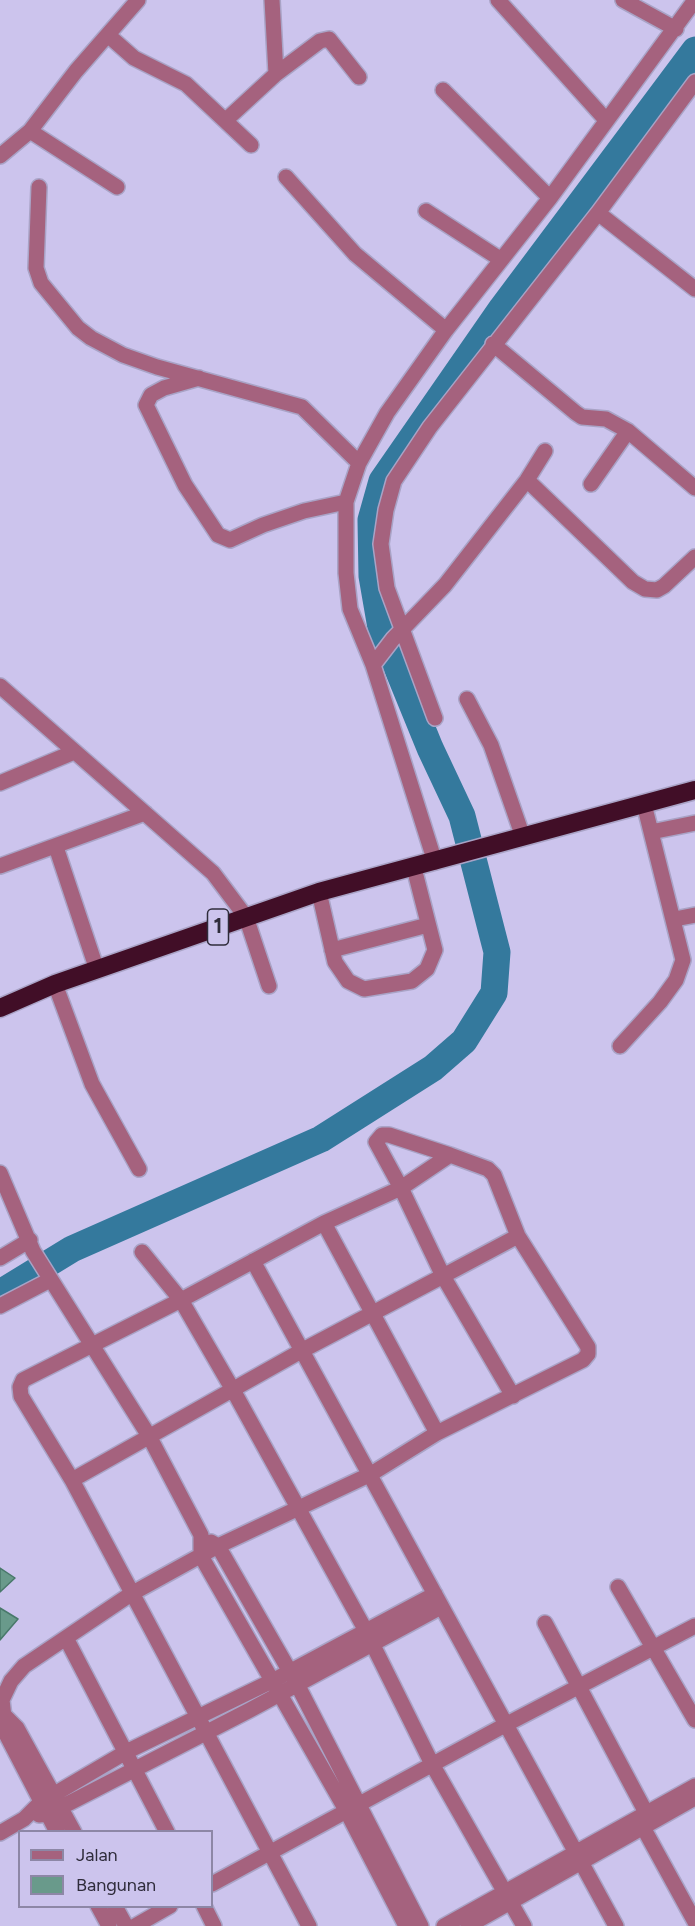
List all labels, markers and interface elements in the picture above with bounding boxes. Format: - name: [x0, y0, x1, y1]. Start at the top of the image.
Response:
- road number: 1: [208, 909, 228, 945]
- legend: [18, 1830, 213, 1908]
- text: Jalan: [76, 1844, 118, 1866]
- text: Bangunan: [76, 1874, 156, 1896]

